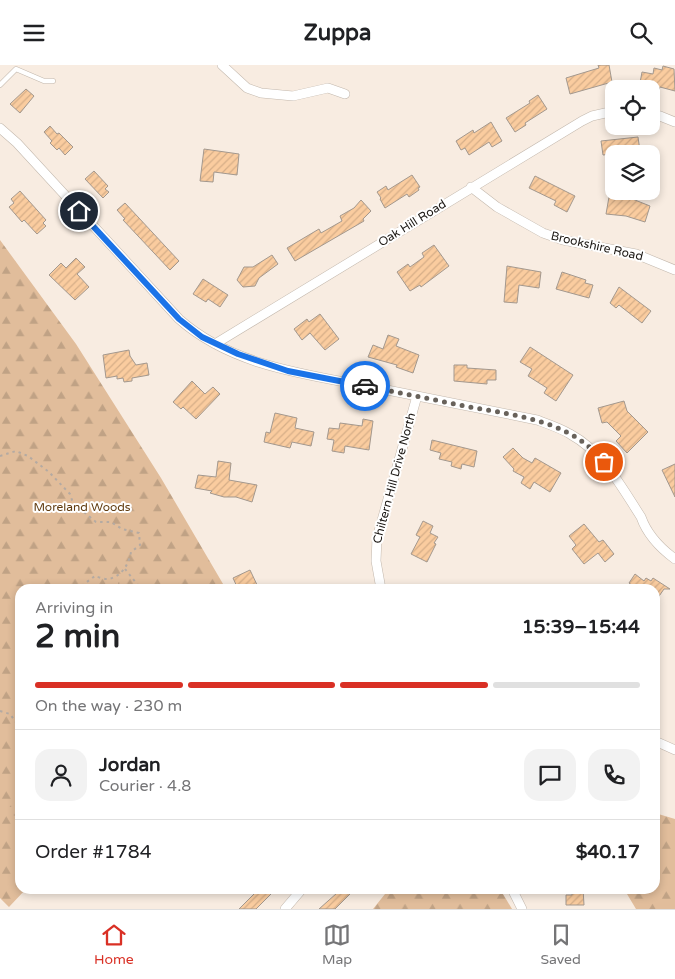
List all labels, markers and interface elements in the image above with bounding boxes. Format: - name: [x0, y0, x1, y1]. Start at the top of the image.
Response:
- icon: menu: [20, 19, 48, 47]
- icon: search: [627, 19, 655, 47]
- text: Zuppa: [304, 20, 371, 46]
- map controls: [605, 80, 660, 200]
- button: locate: [605, 80, 660, 135]
- button: layers: [605, 145, 660, 200]
- pin: [58, 190, 100, 232]
- icon: home: [65, 197, 93, 225]
- street label: Oak Hill Road: [376, 197, 448, 249]
- street label: Brookshire Road: [550, 229, 644, 263]
- courier: [340, 361, 390, 411]
- icon: car: [351, 372, 379, 400]
- street label: Chiltern Hill Drive North: [370, 411, 418, 545]
- pin: [583, 441, 625, 483]
- icon: bag: [590, 448, 618, 476]
- park label: Moreland Woods: [33, 500, 131, 514]
- text: Arriving in: [35, 598, 113, 618]
- text: 15:39–15:44: [522, 616, 640, 638]
- text: 2 min: [35, 618, 120, 656]
- text: On the way · 230 m: [35, 696, 182, 716]
- button: person: [35, 749, 87, 801]
- button: chat: [524, 749, 576, 801]
- button: phone: [588, 749, 640, 801]
- text: Jordan: [99, 754, 161, 776]
- text: Courier · 4.8: [99, 776, 191, 796]
- text: Order #1784: [35, 841, 152, 863]
- text: $40.17: [576, 841, 640, 863]
- tab: Home: [94, 921, 134, 968]
- tab: Map: [322, 921, 352, 968]
- tab: Saved: [540, 921, 581, 968]

